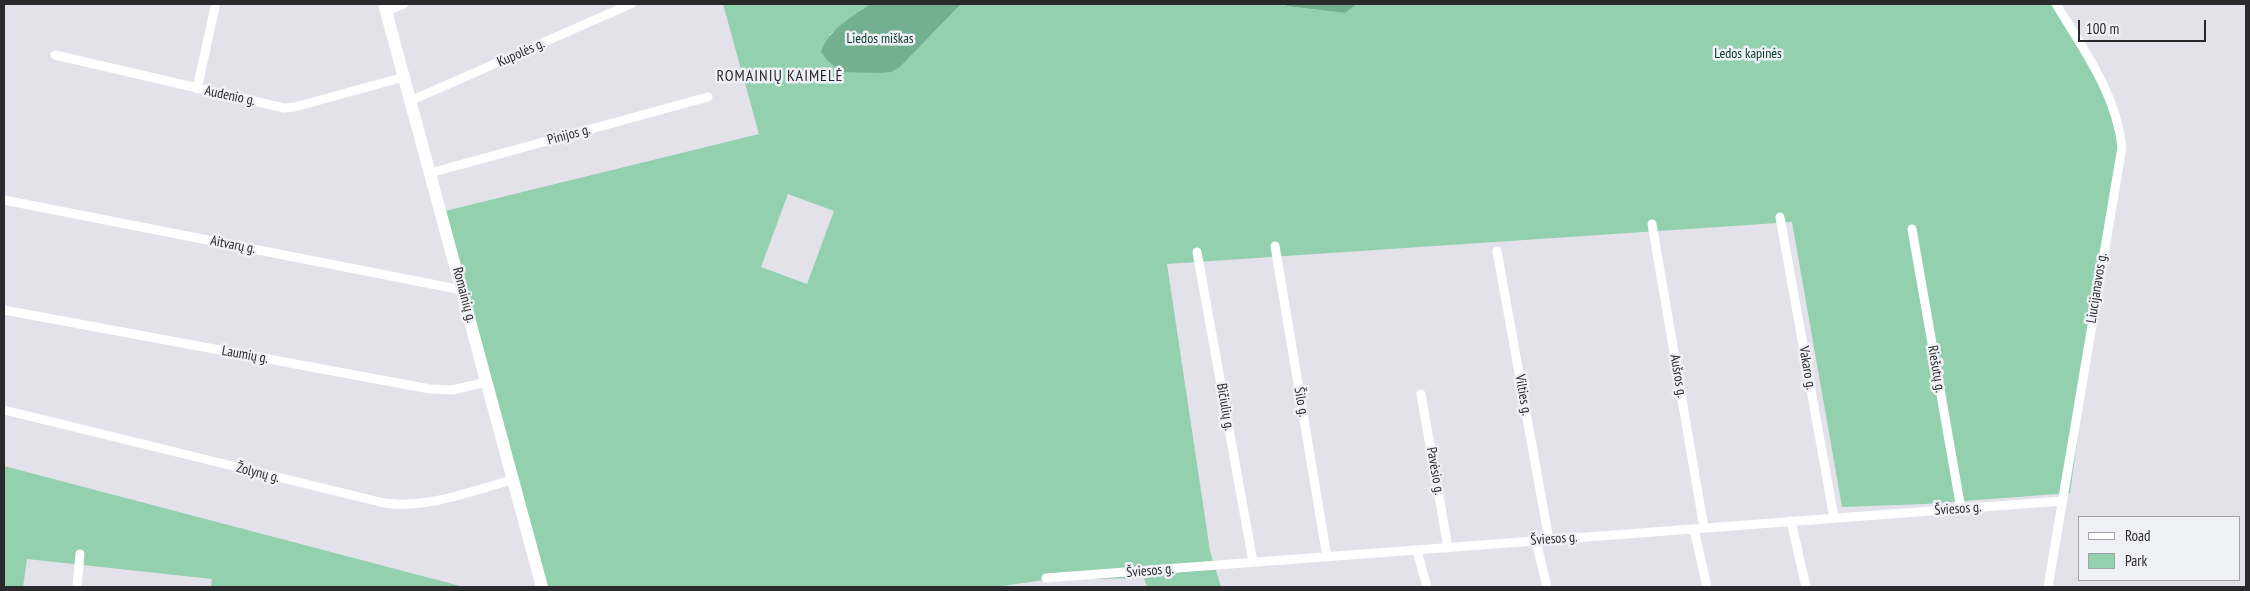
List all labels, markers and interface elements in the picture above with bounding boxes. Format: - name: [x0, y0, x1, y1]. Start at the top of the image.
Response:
- scale bar: [2080, 10, 2208, 42]
- text: 100 m: [2086, 19, 2119, 38]
- park label: Liedos miškas: [846, 31, 914, 47]
- street label: Kupolės g.: [495, 35, 547, 71]
- park label: Ledos kapinės: [1714, 46, 1782, 62]
- district label: ROMAINIŲ KAIMELĖ: [715, 66, 845, 86]
- street label: Audenio g.: [203, 82, 257, 110]
- street label: Pinijos g.: [546, 121, 592, 149]
- street label: Aitvarų g.: [209, 232, 257, 258]
- street label: Liucijanavos g.: [2083, 252, 2111, 324]
- street label: Romainių g.: [449, 265, 479, 325]
- street label: Laumių g.: [220, 343, 270, 367]
- street label: Riešutų g.: [1924, 344, 1948, 394]
- street label: Vakaro g.: [1795, 345, 1819, 391]
- street label: Aušros g.: [1666, 353, 1690, 399]
- street label: Vilties g.: [1511, 373, 1535, 417]
- street label: Bičiulių g.: [1213, 382, 1237, 432]
- street label: Šilo g.: [1290, 386, 1312, 418]
- street label: Pavėsio g.: [1423, 446, 1447, 496]
- street label: Žolynų g.: [235, 460, 281, 486]
- street label: Šviesos g.: [1934, 499, 1982, 519]
- legend: [2078, 516, 2240, 581]
- text: Road: [2125, 526, 2151, 545]
- street label: Šviesos g.: [1530, 529, 1578, 549]
- text: Park: [2125, 551, 2147, 570]
- street label: Šviesos g.: [1126, 561, 1174, 581]

